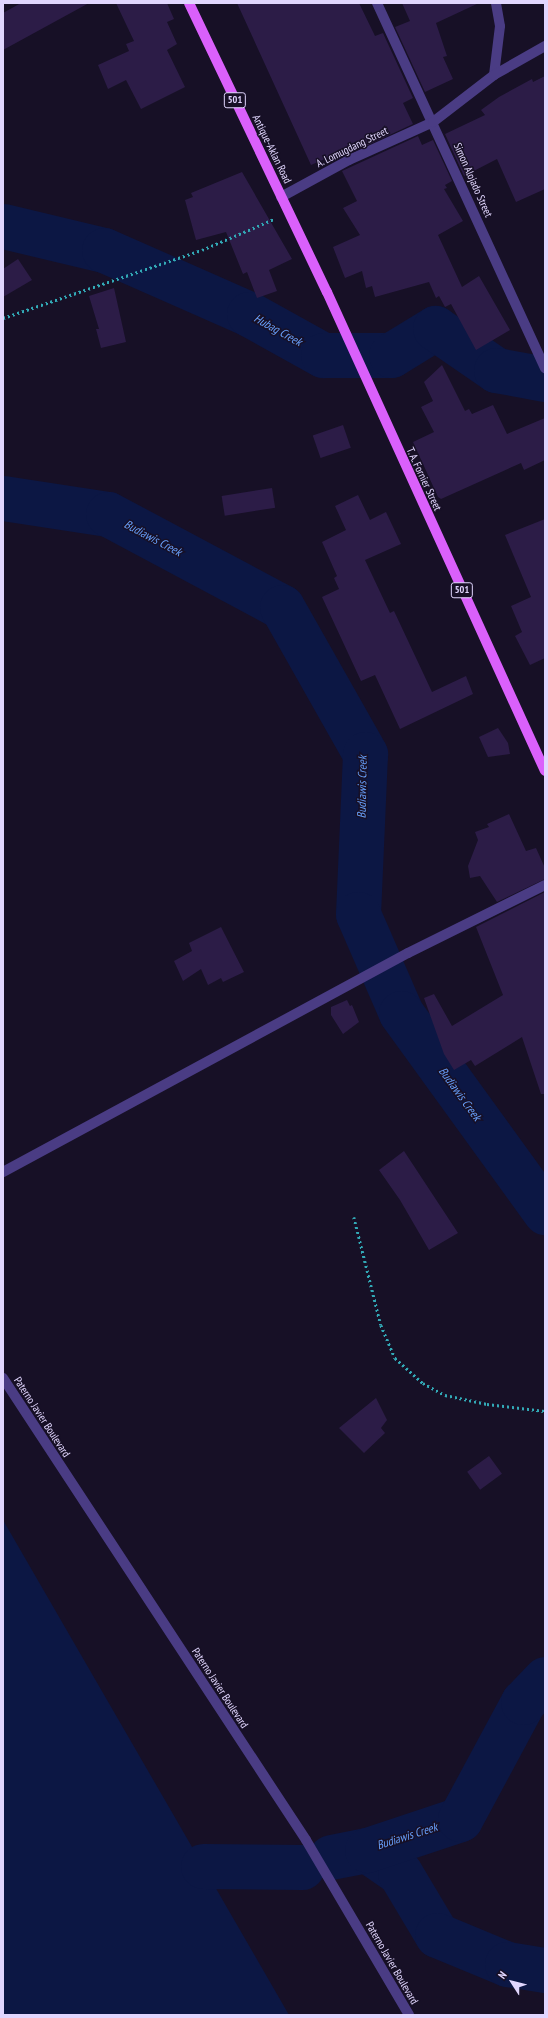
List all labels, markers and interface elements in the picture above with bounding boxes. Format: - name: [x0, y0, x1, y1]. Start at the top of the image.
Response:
- road number: 501: [223, 92, 247, 108]
- street label: Antique-Aklan Road: [250, 112, 294, 186]
- street label: A. Lomugdang Street: [314, 124, 390, 170]
- street label: Simon Alojado Street: [451, 141, 495, 219]
- water label: Hubag Creek: [252, 311, 304, 349]
- street label: T. A. Fornier Street: [403, 444, 445, 514]
- water label: Budiawis Creek: [122, 517, 184, 559]
- road number: 501: [450, 582, 474, 598]
- water label: Budiawis Creek: [354, 755, 370, 819]
- water label: Budiawis Creek: [436, 1064, 484, 1124]
- street label: Paterno Javier Boulevard: [11, 1374, 73, 1460]
- street label: Paterno Javier Boulevard: [189, 1645, 251, 1731]
- water label: Budiawis Creek: [375, 1819, 439, 1853]
- street label: Paterno Javier Boulevard: [363, 1919, 421, 2007]
- north arrow: [492, 1962, 532, 2002]
- text: N: [495, 1968, 510, 1981]

